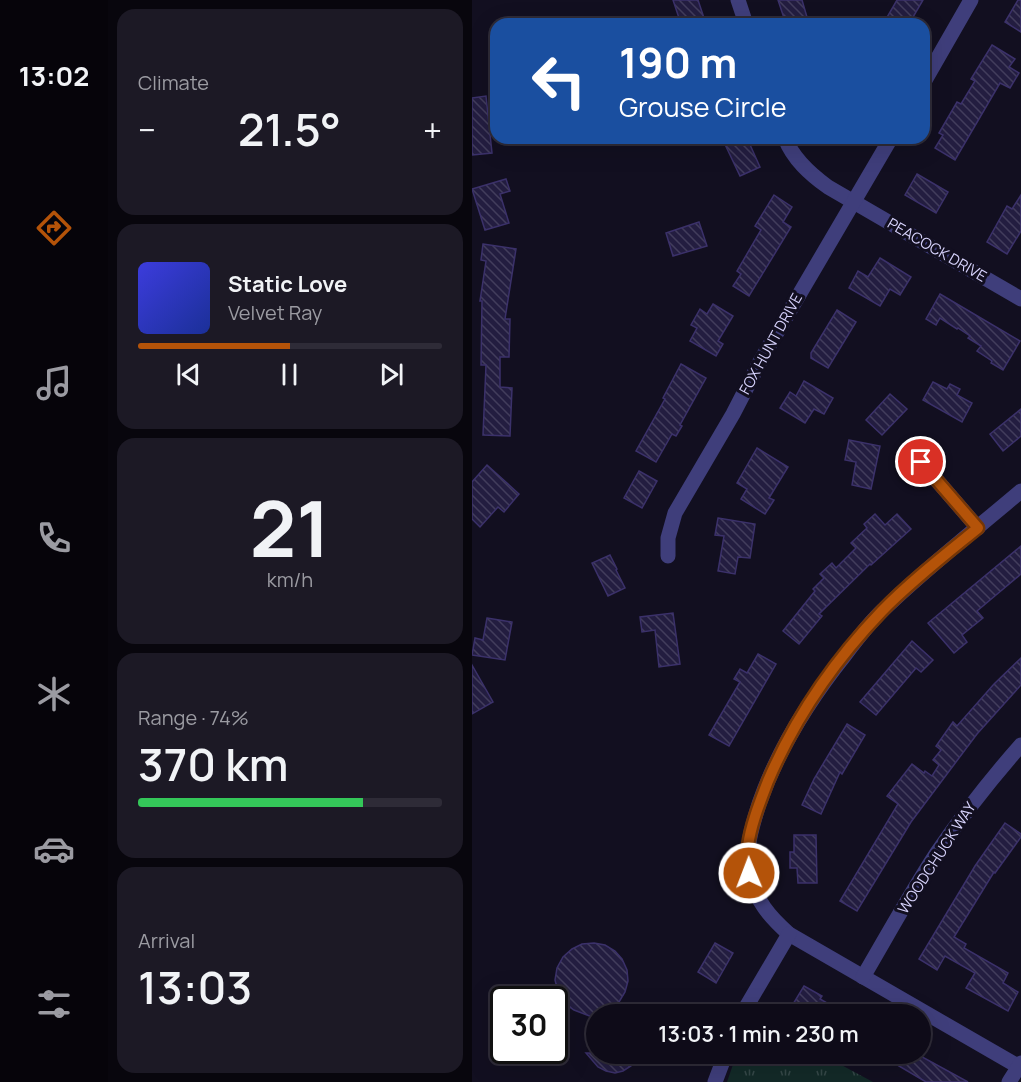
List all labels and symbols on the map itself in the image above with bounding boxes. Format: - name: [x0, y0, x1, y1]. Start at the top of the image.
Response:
- street label: PEACOCK DRIVE: [884, 213, 991, 287]
- street label: FOX HUNT DRIVE: [734, 289, 807, 398]
- pin: [895, 436, 946, 487]
- street label: WOODCHUCK WAY: [893, 797, 981, 918]
- position arrow: [717, 841, 781, 905]
- speed limit sign: 30: [490, 986, 568, 1064]

